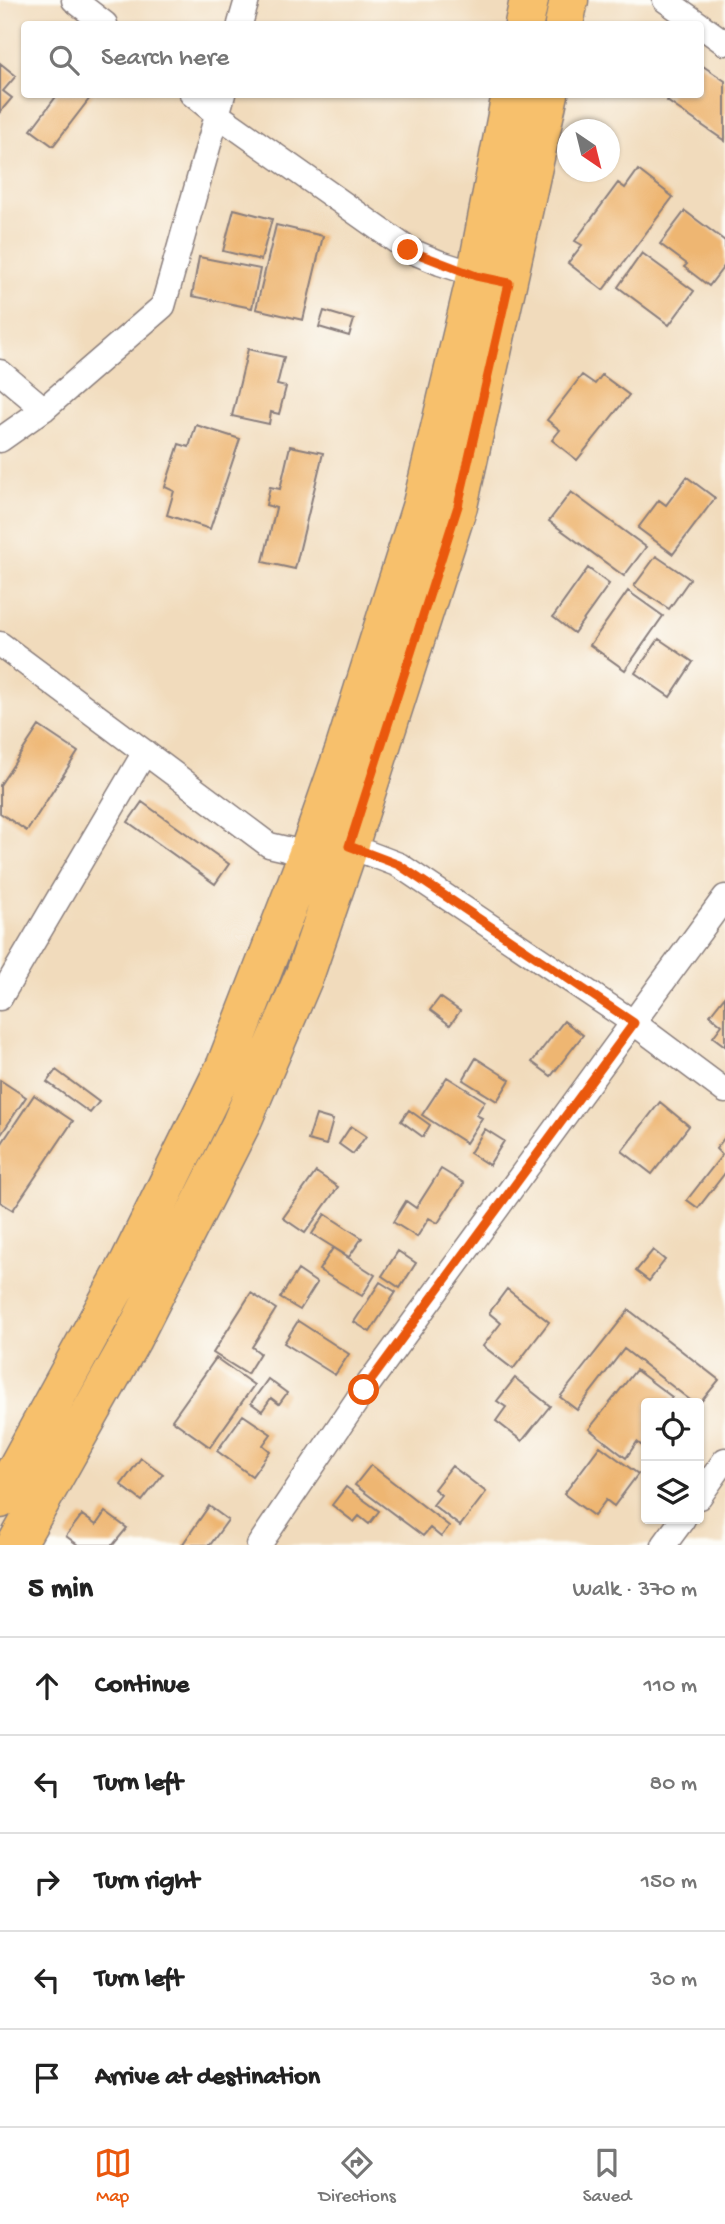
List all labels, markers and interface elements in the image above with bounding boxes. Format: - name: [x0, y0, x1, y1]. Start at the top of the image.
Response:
- search box: [21, 21, 704, 98]
- icon: search: [45, 41, 83, 79]
- text: Search here: [101, 44, 229, 75]
- north arrow: [557, 119, 620, 182]
- route end: [392, 234, 423, 265]
- route start: [348, 1374, 379, 1405]
- map controls: [641, 1398, 704, 1524]
- button: locate: [641, 1398, 704, 1461]
- button: layers: [641, 1461, 704, 1524]
- text: 5 min: [28, 1573, 93, 1608]
- text: Walk · 370 m: [573, 1577, 697, 1604]
- icon: ahead: [28, 1667, 66, 1705]
- text: Continue: [95, 1671, 189, 1702]
- text: 110 m: [644, 1673, 697, 1700]
- icon: left: [28, 1765, 66, 1803]
- text: Turn left: [95, 1769, 183, 1800]
- text: 80 m: [650, 1771, 697, 1798]
- icon: right: [28, 1863, 66, 1901]
- text: Turn right: [95, 1867, 199, 1898]
- text: 150 m: [641, 1869, 697, 1896]
- icon: left: [28, 1961, 66, 1999]
- text: Turn left: [95, 1965, 183, 1996]
- text: 30 m: [650, 1967, 697, 1994]
- icon: arrive: [28, 2059, 66, 2097]
- text: Arrive at destination: [95, 2063, 320, 2094]
- tab: Map: [94, 2144, 132, 2209]
- tab: Directions: [319, 2144, 396, 2209]
- tab: Saved: [583, 2144, 631, 2209]

